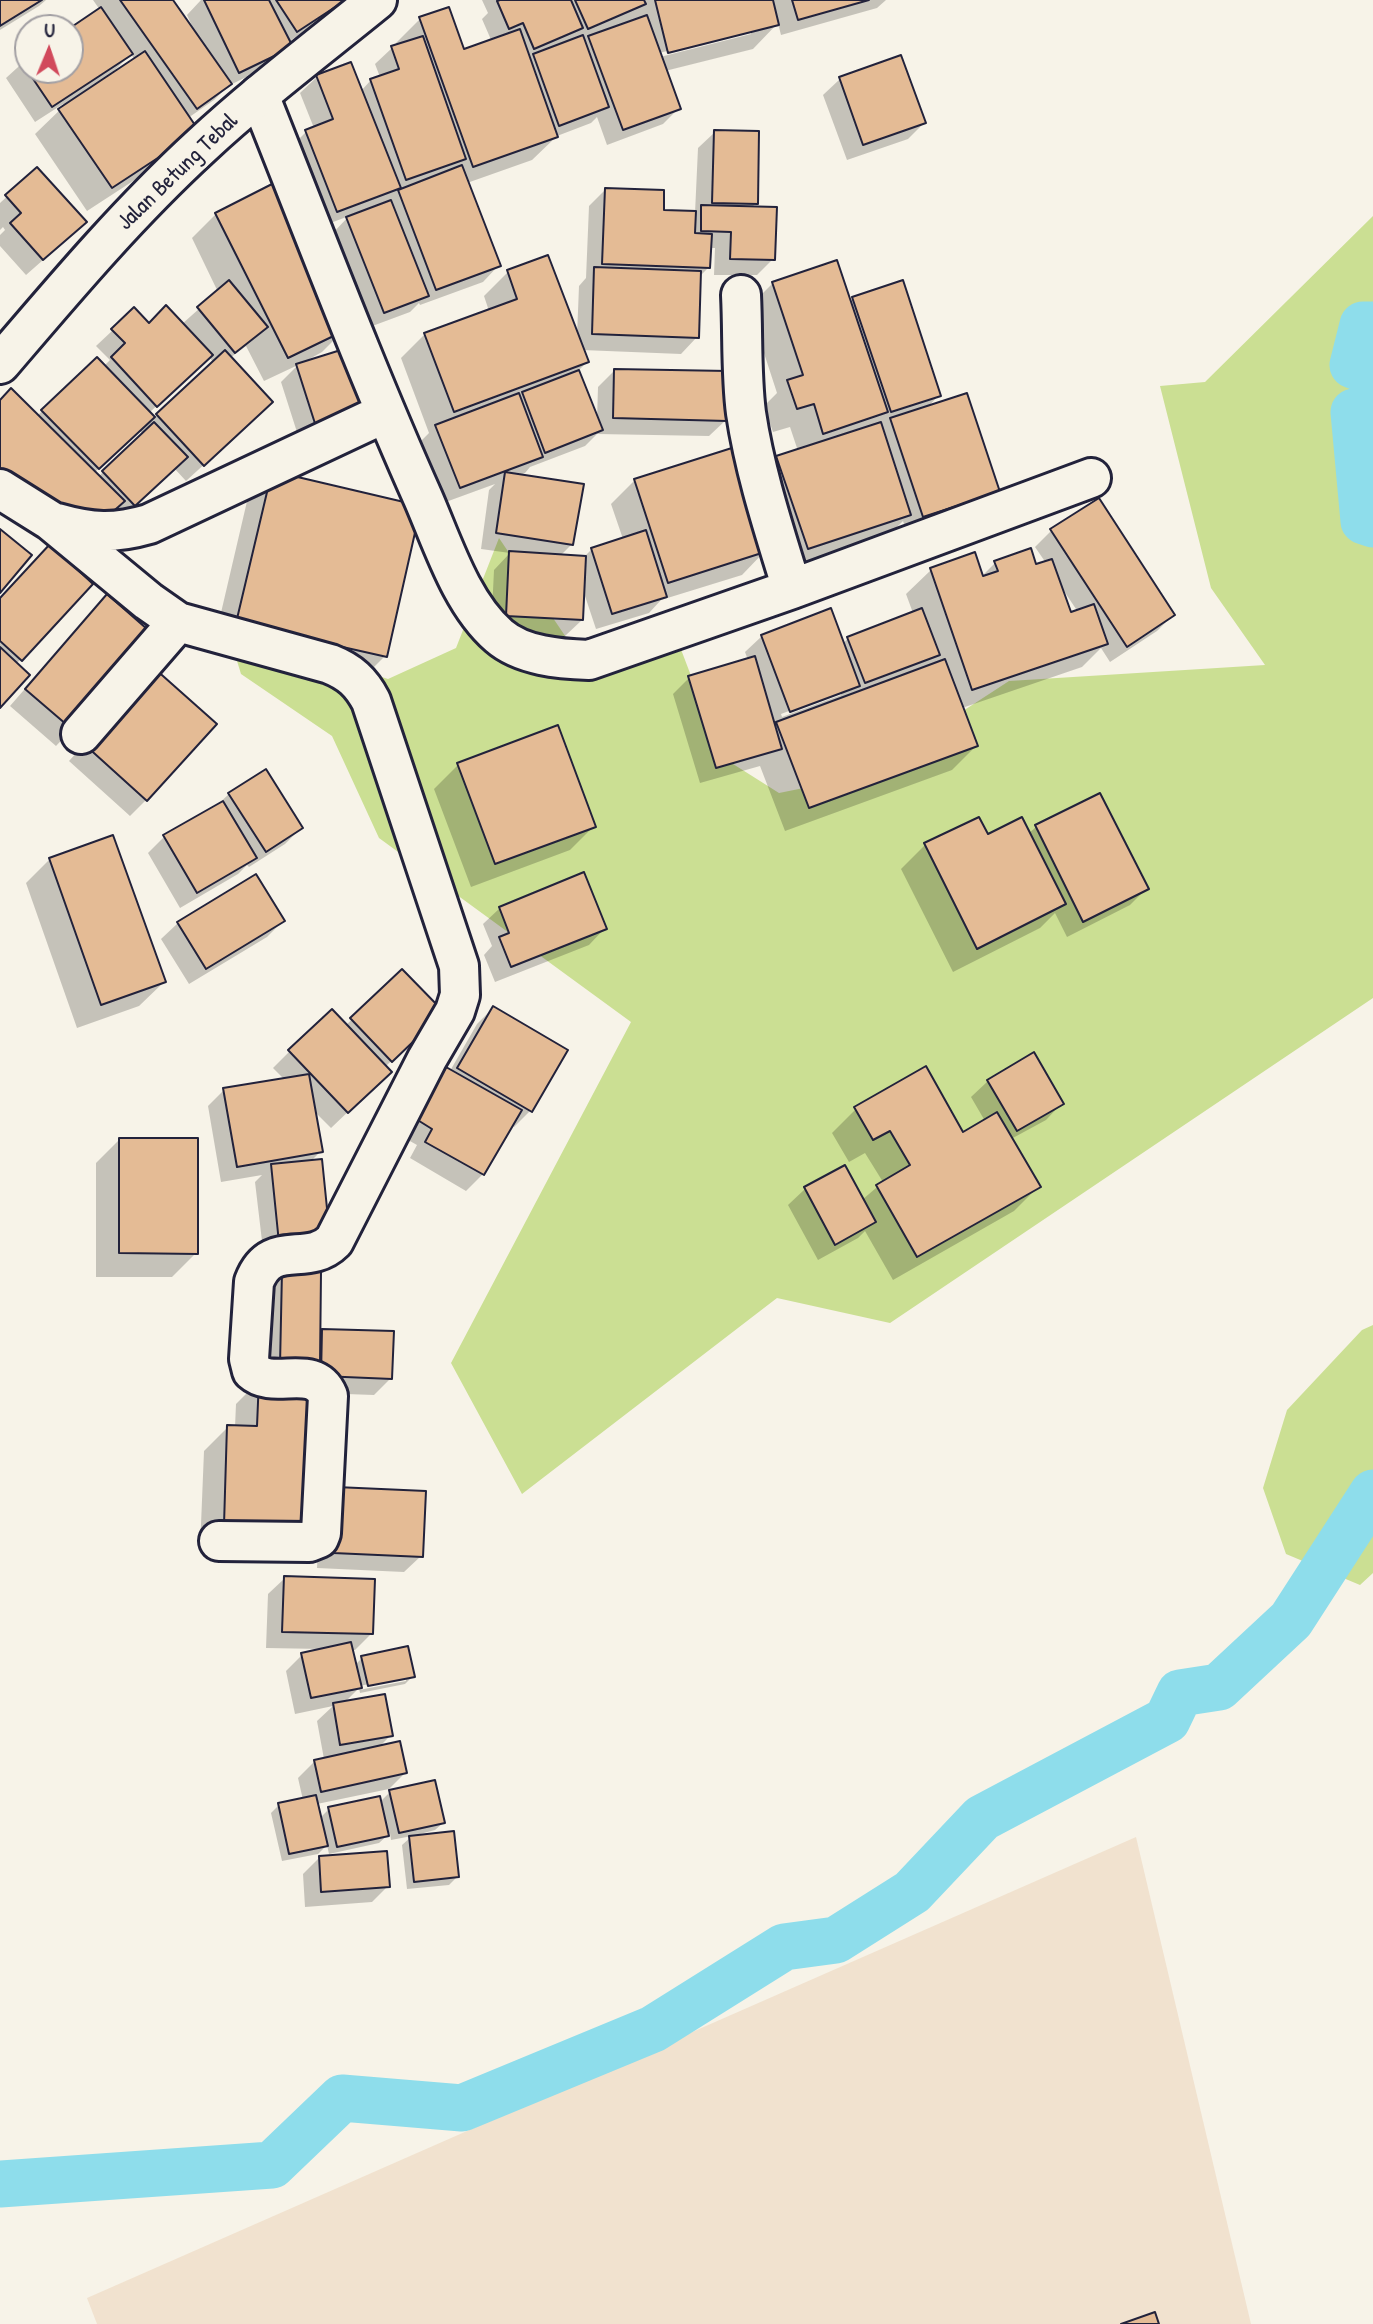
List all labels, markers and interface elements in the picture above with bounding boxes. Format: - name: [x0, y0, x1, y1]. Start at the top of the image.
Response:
- north arrow: [14, 14, 84, 84]
- text: U: [44, 17, 55, 43]
- street label: Jalan Betung Tebal: [112, 108, 244, 236]

